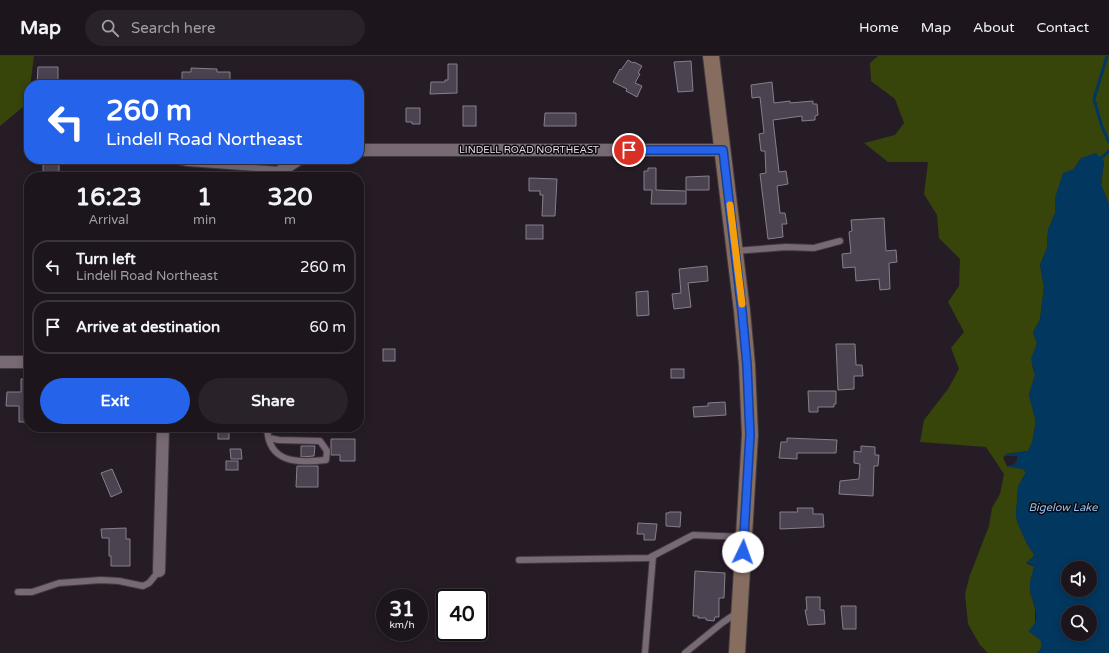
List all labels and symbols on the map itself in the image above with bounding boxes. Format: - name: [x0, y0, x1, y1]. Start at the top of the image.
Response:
- pin: [612, 133, 646, 167]
- street label: LINDELL ROAD NORTHEAST: [459, 144, 599, 156]
- water label: Bigelow Lake: [1028, 501, 1098, 514]
- position arrow: [722, 531, 764, 573]
- speed limit sign: 40: [436, 589, 488, 641]

